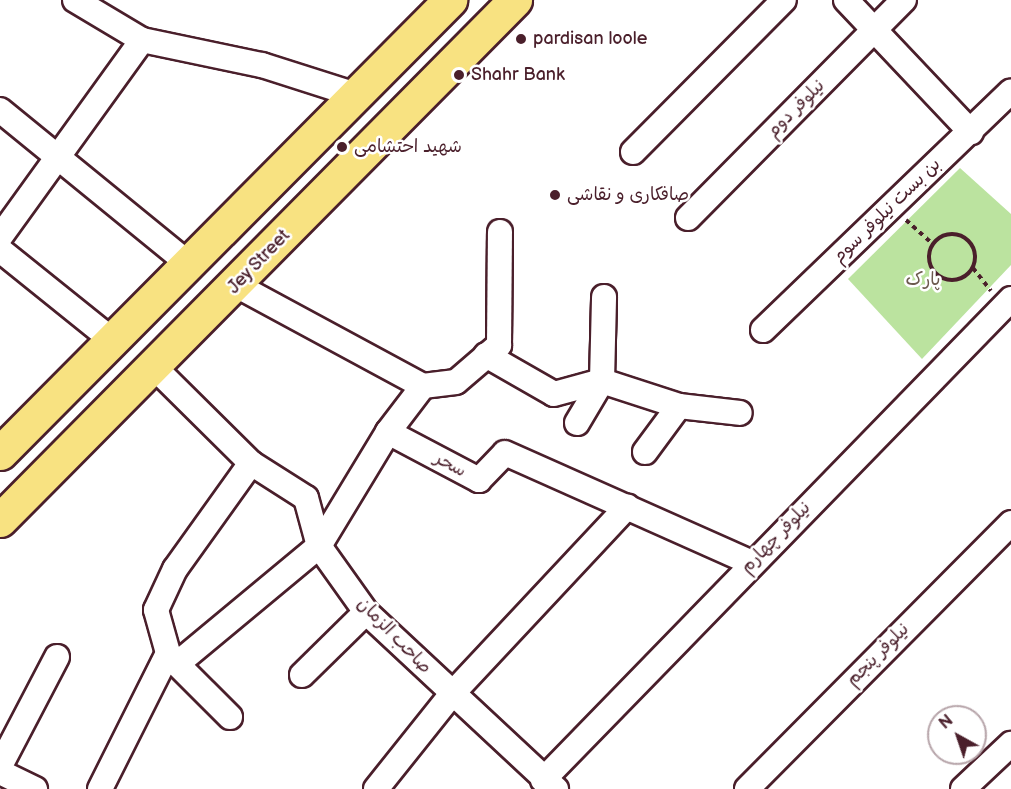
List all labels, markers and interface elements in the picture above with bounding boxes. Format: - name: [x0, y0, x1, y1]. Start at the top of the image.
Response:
- place label: pardisan loole: [533, 28, 647, 50]
- marker: pardisan loole: [514, 32, 528, 46]
- place label: Shahr Bank: [471, 64, 565, 86]
- marker: Shahr Bank: [452, 68, 466, 82]
- street label: نیلوفر دوم: [763, 76, 829, 142]
- place label: شهید احتشامی: [354, 136, 462, 158]
- marker: شهید احتشامی: [335, 140, 349, 154]
- street label: بن بست نیلوفر سوم: [828, 154, 946, 268]
- place label: صافکاری و نقاشی: [567, 184, 689, 206]
- marker: صافکاری و نقاشی: [548, 188, 562, 202]
- street label: Jey Street: [223, 225, 295, 299]
- park label: پارک: [906, 269, 940, 291]
- street label: سحر: [430, 448, 470, 482]
- street label: نیلوفر چهارم: [736, 498, 816, 578]
- street label: صاحب الزمان: [352, 593, 436, 679]
- street label: نیلوفر پنجم: [842, 619, 914, 691]
- north arrow: [927, 705, 987, 765]
- text: N: [936, 711, 957, 734]

